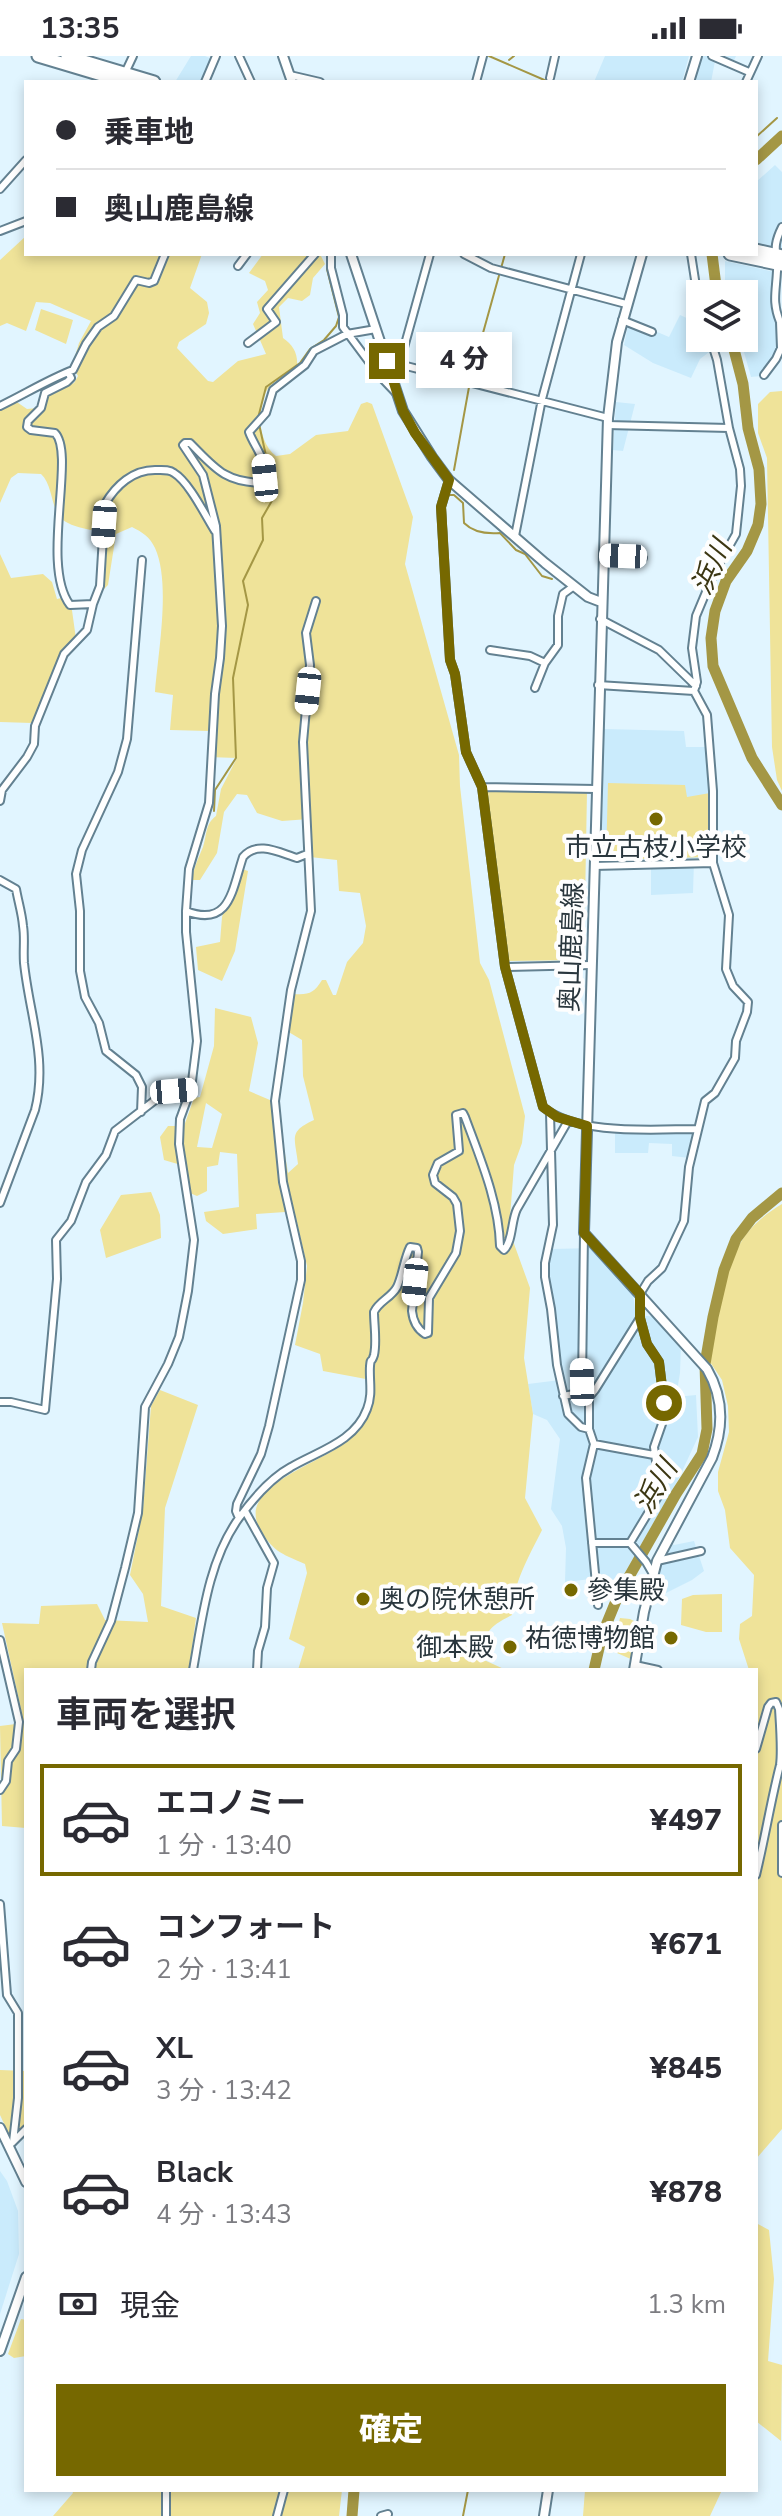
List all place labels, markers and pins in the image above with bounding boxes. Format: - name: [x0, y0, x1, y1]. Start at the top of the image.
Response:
- marker: 市立古枝小学校: [647, 810, 665, 828]
- place label: 市立古枝小学校: [565, 830, 747, 865]
- place label: 參集殿: [587, 1573, 665, 1608]
- marker: 參集殿: [562, 1581, 580, 1599]
- place label: 奥の院休憩所: [379, 1582, 535, 1617]
- marker: 奥の院休憩所: [354, 1590, 372, 1608]
- place label: 祐徳博物館: [525, 1621, 655, 1656]
- marker: 祐徳博物館: [662, 1629, 680, 1647]
- place label: 御本殿: [416, 1630, 494, 1665]
- marker: 御本殿: [501, 1638, 519, 1656]

